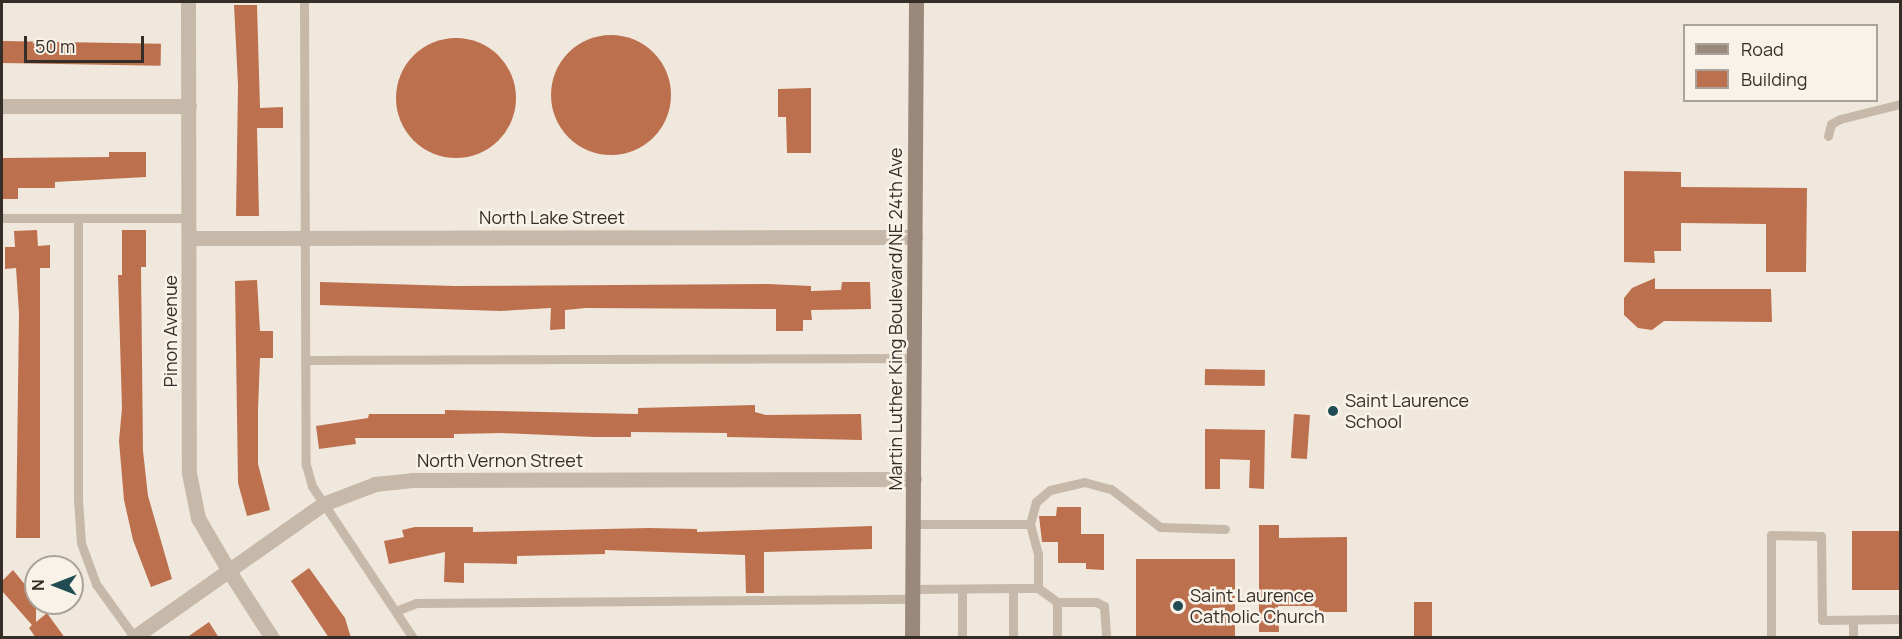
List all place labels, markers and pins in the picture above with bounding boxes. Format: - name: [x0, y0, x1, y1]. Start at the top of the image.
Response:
- place label: Saint Laurence School: [1345, 390, 1469, 432]
- marker: Saint Laurence School: [1326, 404, 1340, 418]
- place label: Saint Laurence Catholic Church: [1190, 585, 1325, 628]
- marker: Saint Laurence Catholic Church: [1171, 599, 1185, 613]

